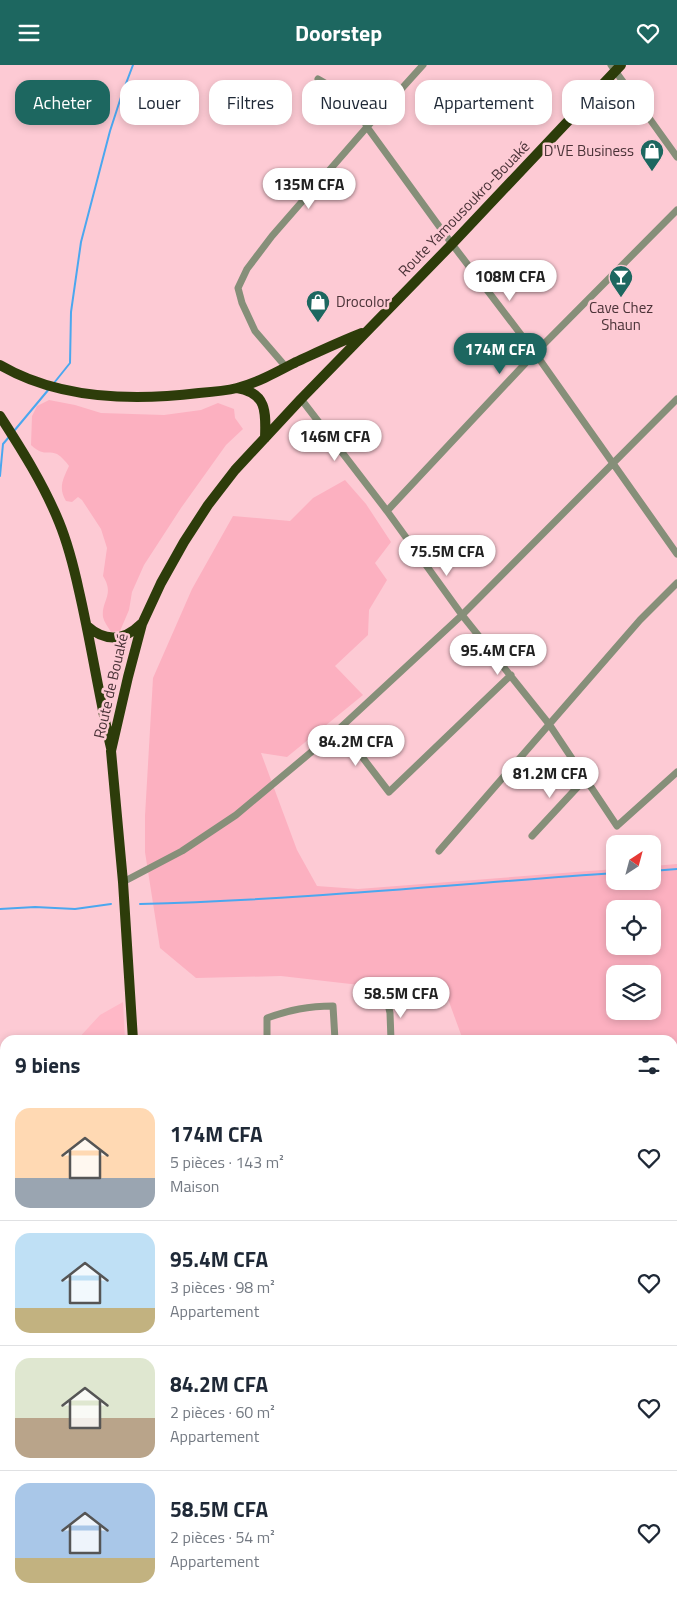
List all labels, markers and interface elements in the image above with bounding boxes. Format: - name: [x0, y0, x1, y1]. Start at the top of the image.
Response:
- text: Doorstep: [295, 16, 382, 50]
- icon: menu: [15, 19, 43, 47]
- icon: heart: [634, 19, 662, 47]
- chip: Acheter: [15, 80, 110, 125]
- chip: Louer: [120, 80, 199, 125]
- chip: Filtres: [209, 80, 292, 125]
- chip: Nouveau: [302, 80, 405, 125]
- chip: Appartement: [415, 80, 552, 125]
- chip: Maison: [562, 80, 654, 125]
- street label: Route Yamousoukro-Bouaké: [393, 136, 535, 282]
- shop icon: D'VE Business: [639, 138, 665, 172]
- place label: D'VE Business: [544, 139, 634, 162]
- pin: 135M CFA: [257, 167, 361, 210]
- text: 135M CFA: [274, 172, 344, 196]
- pin: 108M CFA: [458, 259, 562, 302]
- text: 108M CFA: [475, 264, 545, 288]
- bar icon: Cave Chez Shaun: [608, 264, 634, 298]
- shop icon: Drocolor: [305, 289, 331, 323]
- place label: Drocolor: [336, 290, 390, 313]
- place label: Cave Chez Shaun: [589, 296, 653, 336]
- pin: 174M CFA: [448, 333, 552, 375]
- text: 174M CFA: [465, 337, 535, 361]
- pin: 146M CFA: [283, 419, 387, 462]
- text: 146M CFA: [300, 424, 370, 448]
- pin: 75.5M CFA: [390, 535, 504, 577]
- text: 75.5M CFA: [410, 539, 484, 563]
- street label: Route de Bouaké: [87, 631, 134, 741]
- pin: 95.4M CFA: [441, 633, 555, 676]
- text: 95.4M CFA: [461, 638, 535, 662]
- pin: 84.2M CFA: [299, 725, 413, 767]
- text: 84.2M CFA: [319, 729, 393, 753]
- pin: 81.2M CFA: [493, 757, 607, 799]
- text: 81.2M CFA: [513, 761, 587, 785]
- north arrow: [606, 835, 661, 890]
- map controls: [606, 835, 661, 1020]
- button: locate: [606, 900, 661, 955]
- button: layers: [606, 965, 661, 1020]
- pin: 58.5M CFA: [344, 977, 458, 1019]
- text: 58.5M CFA: [364, 981, 438, 1005]
- text: 9 biens: [15, 1049, 80, 1081]
- icon: filters: [635, 1051, 663, 1079]
- text: 174M CFA: [170, 1118, 263, 1150]
- icon: home: [55, 1128, 115, 1188]
- icon: heart: [635, 1144, 663, 1172]
- text: 5 pièces · 143 m²: [170, 1150, 284, 1174]
- text: Maison: [170, 1174, 219, 1198]
- text: 95.4M CFA: [170, 1243, 268, 1275]
- icon: home: [55, 1253, 115, 1313]
- icon: heart: [635, 1269, 663, 1297]
- text: 3 pièces · 98 m²: [170, 1275, 275, 1299]
- text: Appartement: [170, 1299, 259, 1323]
- text: 84.2M CFA: [170, 1368, 268, 1400]
- icon: home: [55, 1378, 115, 1438]
- icon: heart: [635, 1394, 663, 1422]
- text: 2 pièces · 60 m²: [170, 1400, 275, 1424]
- text: Appartement: [170, 1424, 259, 1448]
- text: 58.5M CFA: [170, 1493, 268, 1525]
- icon: home: [55, 1503, 115, 1563]
- icon: heart: [635, 1519, 663, 1547]
- text: 2 pièces · 54 m²: [170, 1525, 275, 1549]
- text: Appartement: [170, 1549, 259, 1573]

